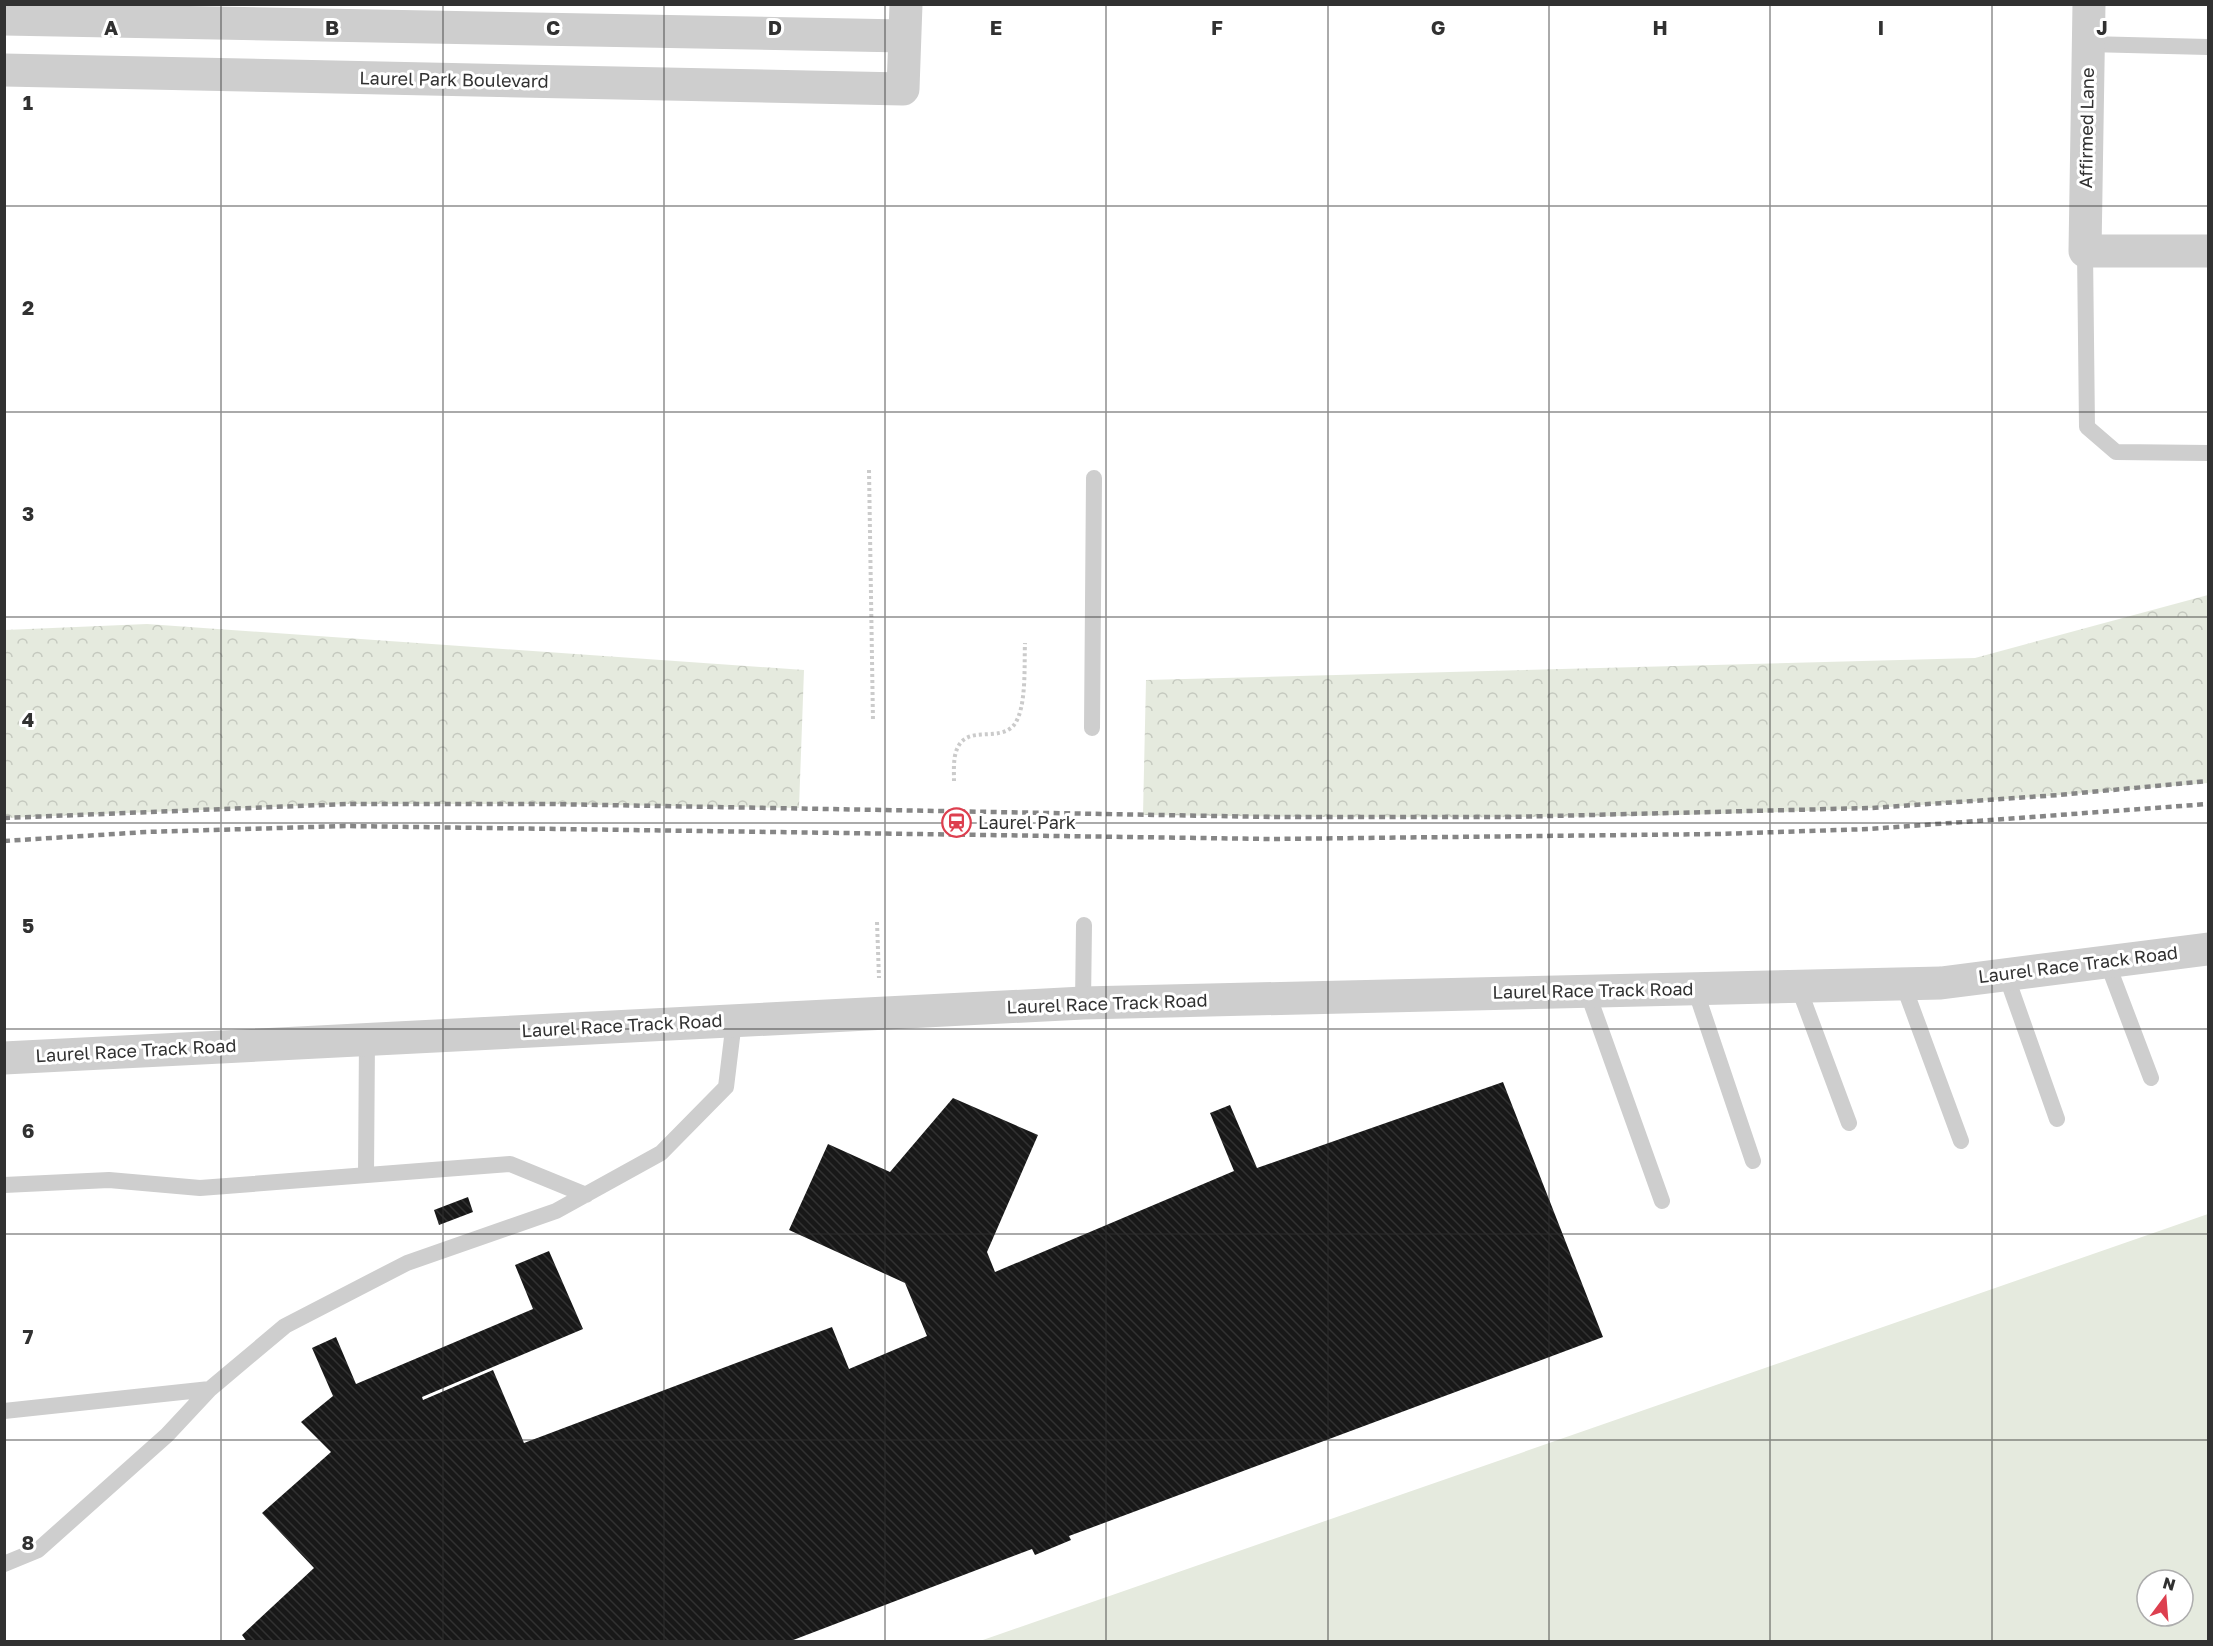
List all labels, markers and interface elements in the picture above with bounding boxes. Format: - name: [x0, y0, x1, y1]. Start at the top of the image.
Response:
- text: A: [104, 15, 118, 39]
- text: B: [325, 15, 339, 39]
- text: C: [546, 15, 560, 39]
- text: D: [768, 15, 782, 39]
- text: E: [990, 15, 1002, 39]
- text: F: [1211, 15, 1223, 39]
- text: G: [1431, 15, 1445, 39]
- text: H: [1652, 15, 1668, 39]
- text: I: [1878, 15, 1884, 39]
- text: J: [2096, 15, 2108, 39]
- street label: Laurel Park Boulevard: [359, 66, 549, 92]
- street label: Affirmed Lane: [2074, 67, 2098, 189]
- text: 1: [23, 90, 33, 114]
- text: 2: [22, 295, 34, 319]
- text: 3: [22, 501, 34, 525]
- text: 4: [22, 707, 34, 731]
- station icon: Laurel Park: [941, 807, 973, 839]
- place label: Laurel Park: [978, 811, 1076, 833]
- text: 5: [22, 913, 34, 937]
- street label: Laurel Race Track Road: [1977, 941, 2179, 987]
- street label: Laurel Race Track Road: [1492, 977, 1694, 1003]
- street label: Laurel Race Track Road: [1006, 988, 1208, 1018]
- street label: Laurel Race Track Road: [521, 1009, 723, 1041]
- street label: Laurel Race Track Road: [35, 1034, 237, 1066]
- text: 6: [22, 1118, 34, 1142]
- text: 7: [23, 1324, 34, 1348]
- text: 8: [22, 1530, 34, 1554]
- north arrow: [2135, 1568, 2195, 1628]
- text: N: [2161, 1572, 2178, 1595]

